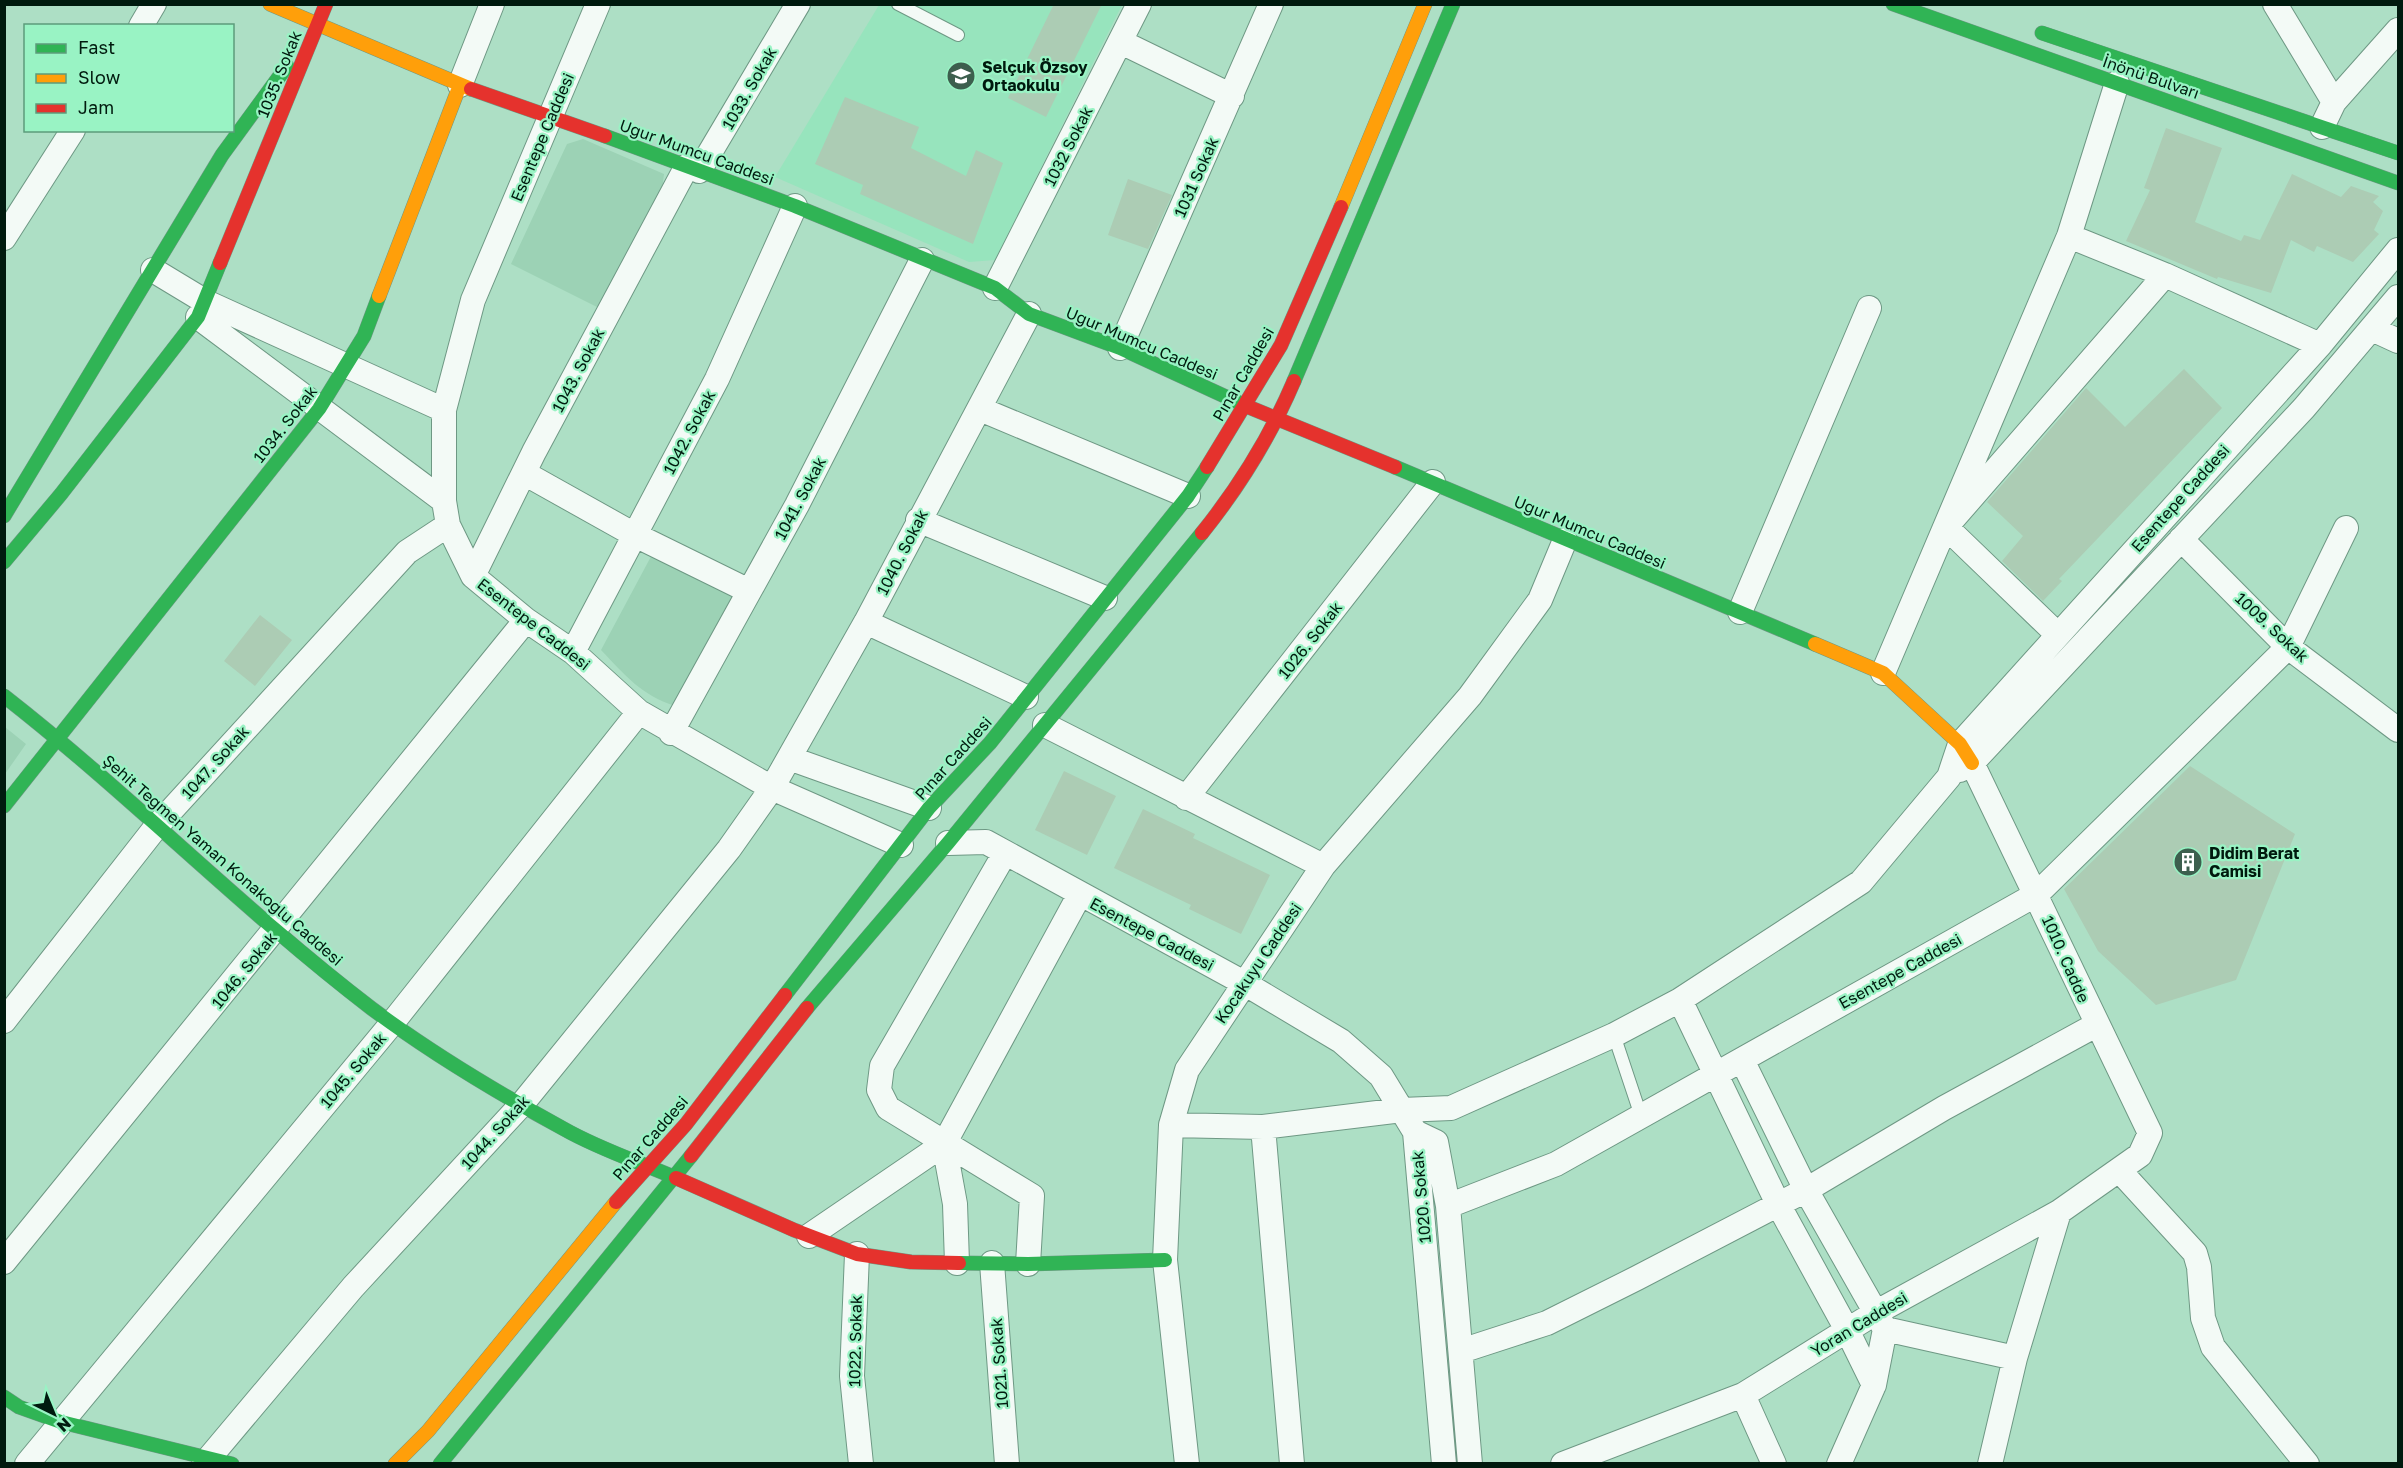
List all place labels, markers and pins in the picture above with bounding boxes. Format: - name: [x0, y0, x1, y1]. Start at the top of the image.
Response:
- place label: Selçuk Özsoy Ortaokulu: [982, 57, 1088, 95]
- school or university icon: Selçuk Özsoy Ortaokulu: [945, 60, 977, 92]
- place label: Didim Berat Camisi: [2209, 843, 2299, 881]
- building icon: Didim Berat Camisi: [2172, 846, 2204, 878]

